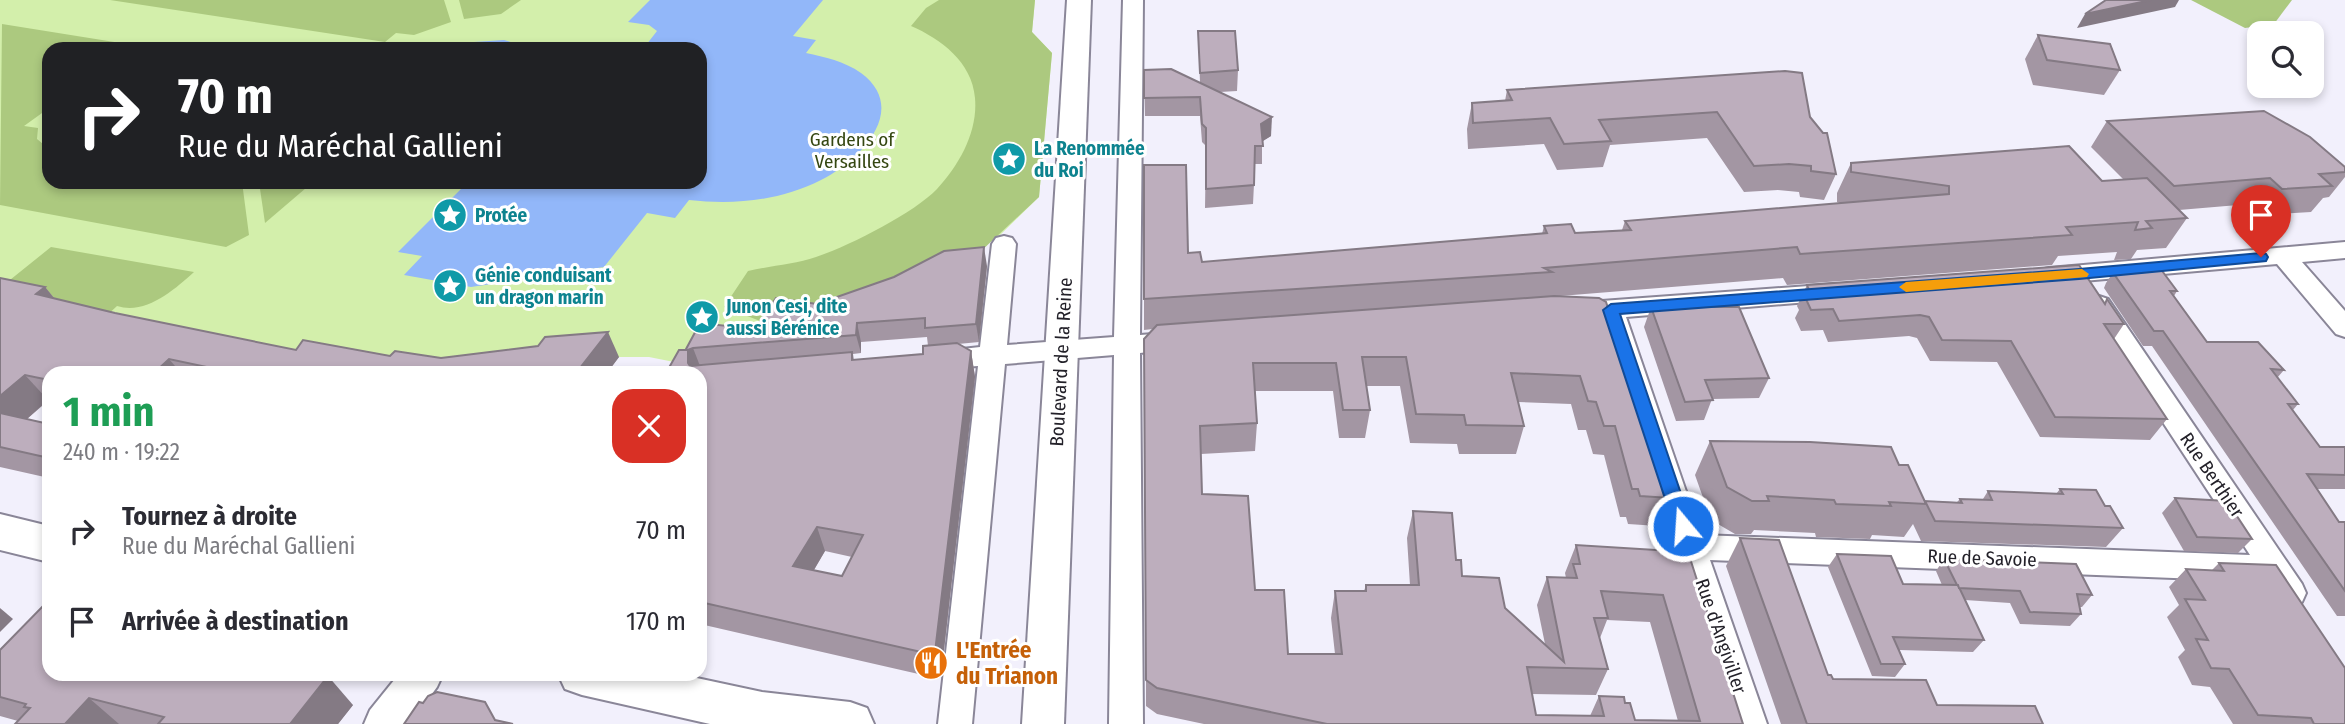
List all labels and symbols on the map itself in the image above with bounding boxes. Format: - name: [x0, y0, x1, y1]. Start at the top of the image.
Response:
- park label: Gardens of Versailles: [810, 128, 895, 173]
- place label: La Renommée du Roi: [1034, 137, 1145, 182]
- place icon: La Renommée du Roi: [990, 140, 1028, 178]
- pin: [2231, 185, 2291, 257]
- place icon: Protée: [431, 196, 469, 234]
- place label: Protée: [475, 204, 528, 227]
- place label: Génie conduisant un dragon marin: [475, 264, 612, 309]
- place icon: Génie conduisant un dragon marin: [431, 267, 469, 305]
- street label: Boulevard de la Reine: [1045, 277, 1077, 447]
- place label: Junon Cesi, dite aussi Bérénice: [725, 295, 848, 340]
- place icon: Junon Cesi, dite aussi Bérénice: [683, 298, 721, 336]
- street label: Rue Berthier: [2175, 428, 2249, 522]
- position arrow: [1646, 489, 1720, 563]
- street label: Rue de Savoie: [1927, 545, 2037, 571]
- street label: Rue d'Angiviller: [1691, 575, 1752, 697]
- place label: L'Entrée du Trianon: [956, 636, 1058, 690]
- restaurant icon: L'Entrée du Trianon: [912, 644, 950, 682]

